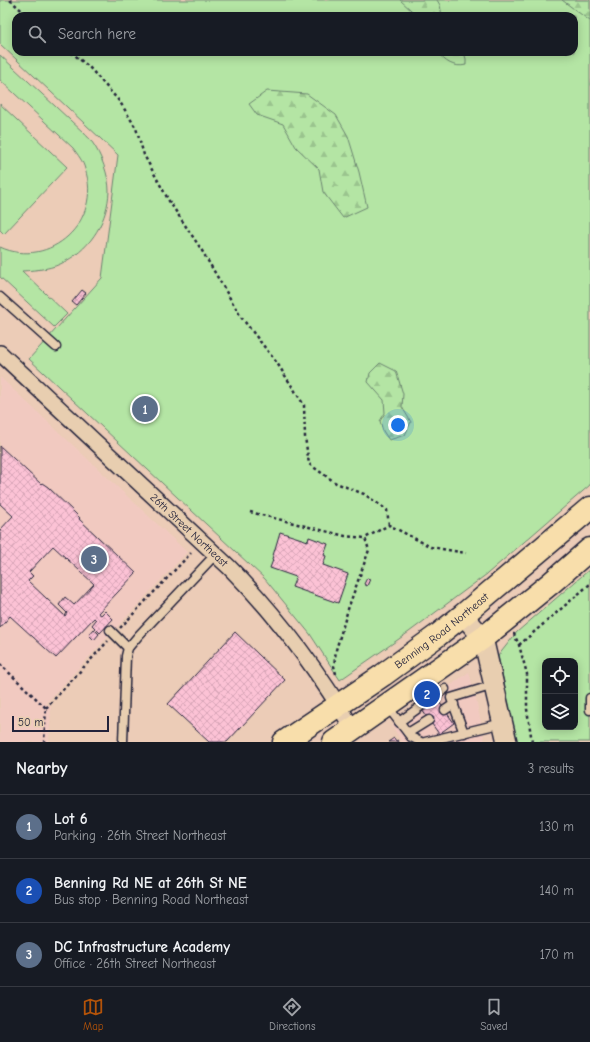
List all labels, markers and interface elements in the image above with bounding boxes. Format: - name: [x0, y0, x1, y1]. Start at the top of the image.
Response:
- search box: [12, 12, 578, 56]
- icon: search: [26, 23, 48, 45]
- text: Search here: [58, 25, 136, 43]
- pin: 1: [132, 394, 158, 424]
- your location: [388, 415, 408, 435]
- street label: 26th Street Northeast: [147, 491, 231, 570]
- pin: 3: [81, 544, 107, 574]
- street label: Benning Road Northeast: [392, 590, 492, 671]
- map controls: [542, 658, 578, 730]
- button: locate: [542, 658, 578, 694]
- pin: 2: [414, 679, 440, 709]
- button: layers: [542, 694, 578, 730]
- scale bar: [12, 714, 109, 733]
- text: 50 m: [18, 716, 43, 729]
- text: Nearby: [16, 759, 67, 778]
- text: 3 results: [528, 761, 574, 776]
- text: Lot 6: [54, 810, 88, 828]
- text: 1: [26, 819, 32, 834]
- text: 130 m: [539, 819, 574, 834]
- text: Parking · 26th Street Northeast: [54, 828, 226, 843]
- text: Benning Rd NE at 26th St NE: [54, 874, 247, 892]
- text: 2: [26, 883, 32, 898]
- text: 140 m: [540, 883, 574, 898]
- text: Bus stop · Benning Road Northeast: [54, 892, 248, 907]
- text: DC Infrastructure Academy: [54, 938, 230, 956]
- text: 3: [26, 947, 32, 962]
- text: 170 m: [540, 947, 574, 962]
- text: Office · 26th Street Northeast: [54, 956, 216, 971]
- tab: Map: [82, 996, 104, 1033]
- tab: Directions: [269, 996, 316, 1033]
- tab: Saved: [480, 996, 508, 1033]

